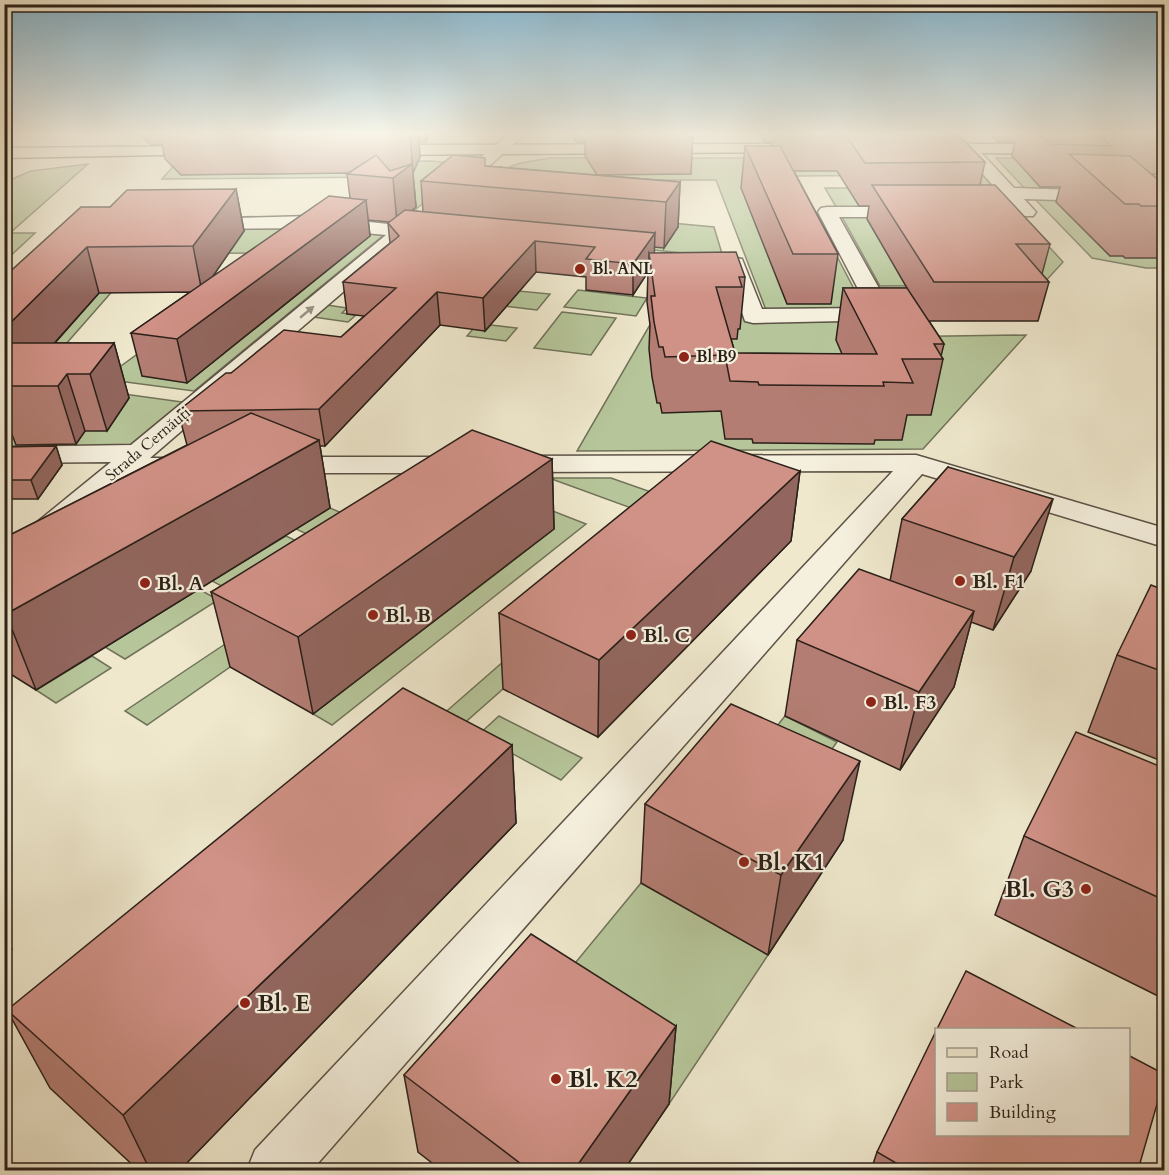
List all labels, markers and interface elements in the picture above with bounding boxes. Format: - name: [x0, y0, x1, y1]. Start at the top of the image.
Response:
- place label: Bl. ANL: [592, 258, 654, 280]
- marker: Bl. ANL: [573, 262, 587, 276]
- one-way arrow: [299, 306, 314, 318]
- place label: Bl B9: [696, 346, 736, 368]
- marker: Bl B9: [677, 350, 691, 364]
- street label: Strada Cernăuți: [101, 401, 196, 486]
- place label: Bl. F1: [972, 568, 1026, 595]
- place label: Bl. A: [157, 570, 204, 597]
- marker: Bl. F1: [953, 574, 967, 588]
- marker: Bl. A: [138, 576, 152, 590]
- place label: Bl. B: [385, 602, 431, 629]
- marker: Bl. B: [366, 608, 380, 622]
- place label: Bl. C: [643, 622, 690, 649]
- marker: Bl. C: [624, 628, 638, 642]
- place label: Bl. F3: [883, 689, 937, 716]
- marker: Bl. F3: [864, 695, 878, 709]
- place label: Bl. K1: [756, 846, 826, 879]
- marker: Bl. K1: [737, 855, 751, 869]
- place label: Bl. G3: [1004, 873, 1074, 906]
- marker: Bl. G3: [1079, 882, 1093, 896]
- place label: Bl. E: [257, 987, 310, 1020]
- marker: Bl. E: [238, 996, 252, 1010]
- legend: [935, 1028, 1130, 1136]
- text: Road: [989, 1040, 1029, 1065]
- place label: Bl. K2: [568, 1063, 638, 1096]
- text: Park: [989, 1070, 1024, 1095]
- marker: Bl. K2: [549, 1072, 563, 1086]
- text: Building: [989, 1100, 1057, 1125]

